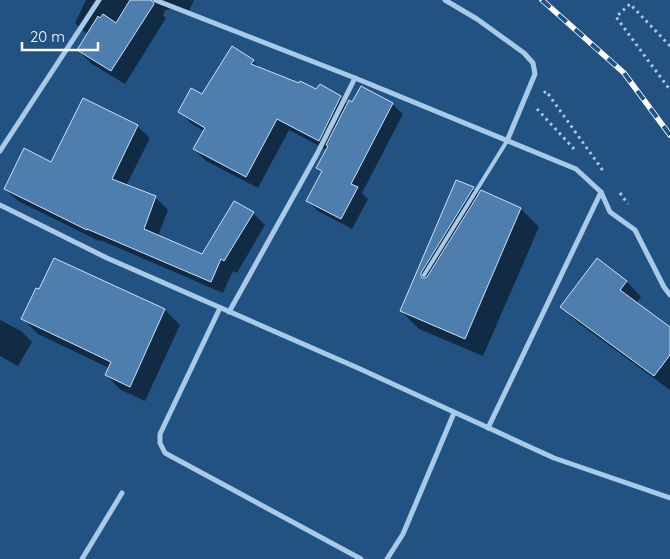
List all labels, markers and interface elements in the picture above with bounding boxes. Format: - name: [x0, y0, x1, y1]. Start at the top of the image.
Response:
- scale bar: [22, 20, 99, 52]
- text: 20 m: [30, 27, 65, 46]

